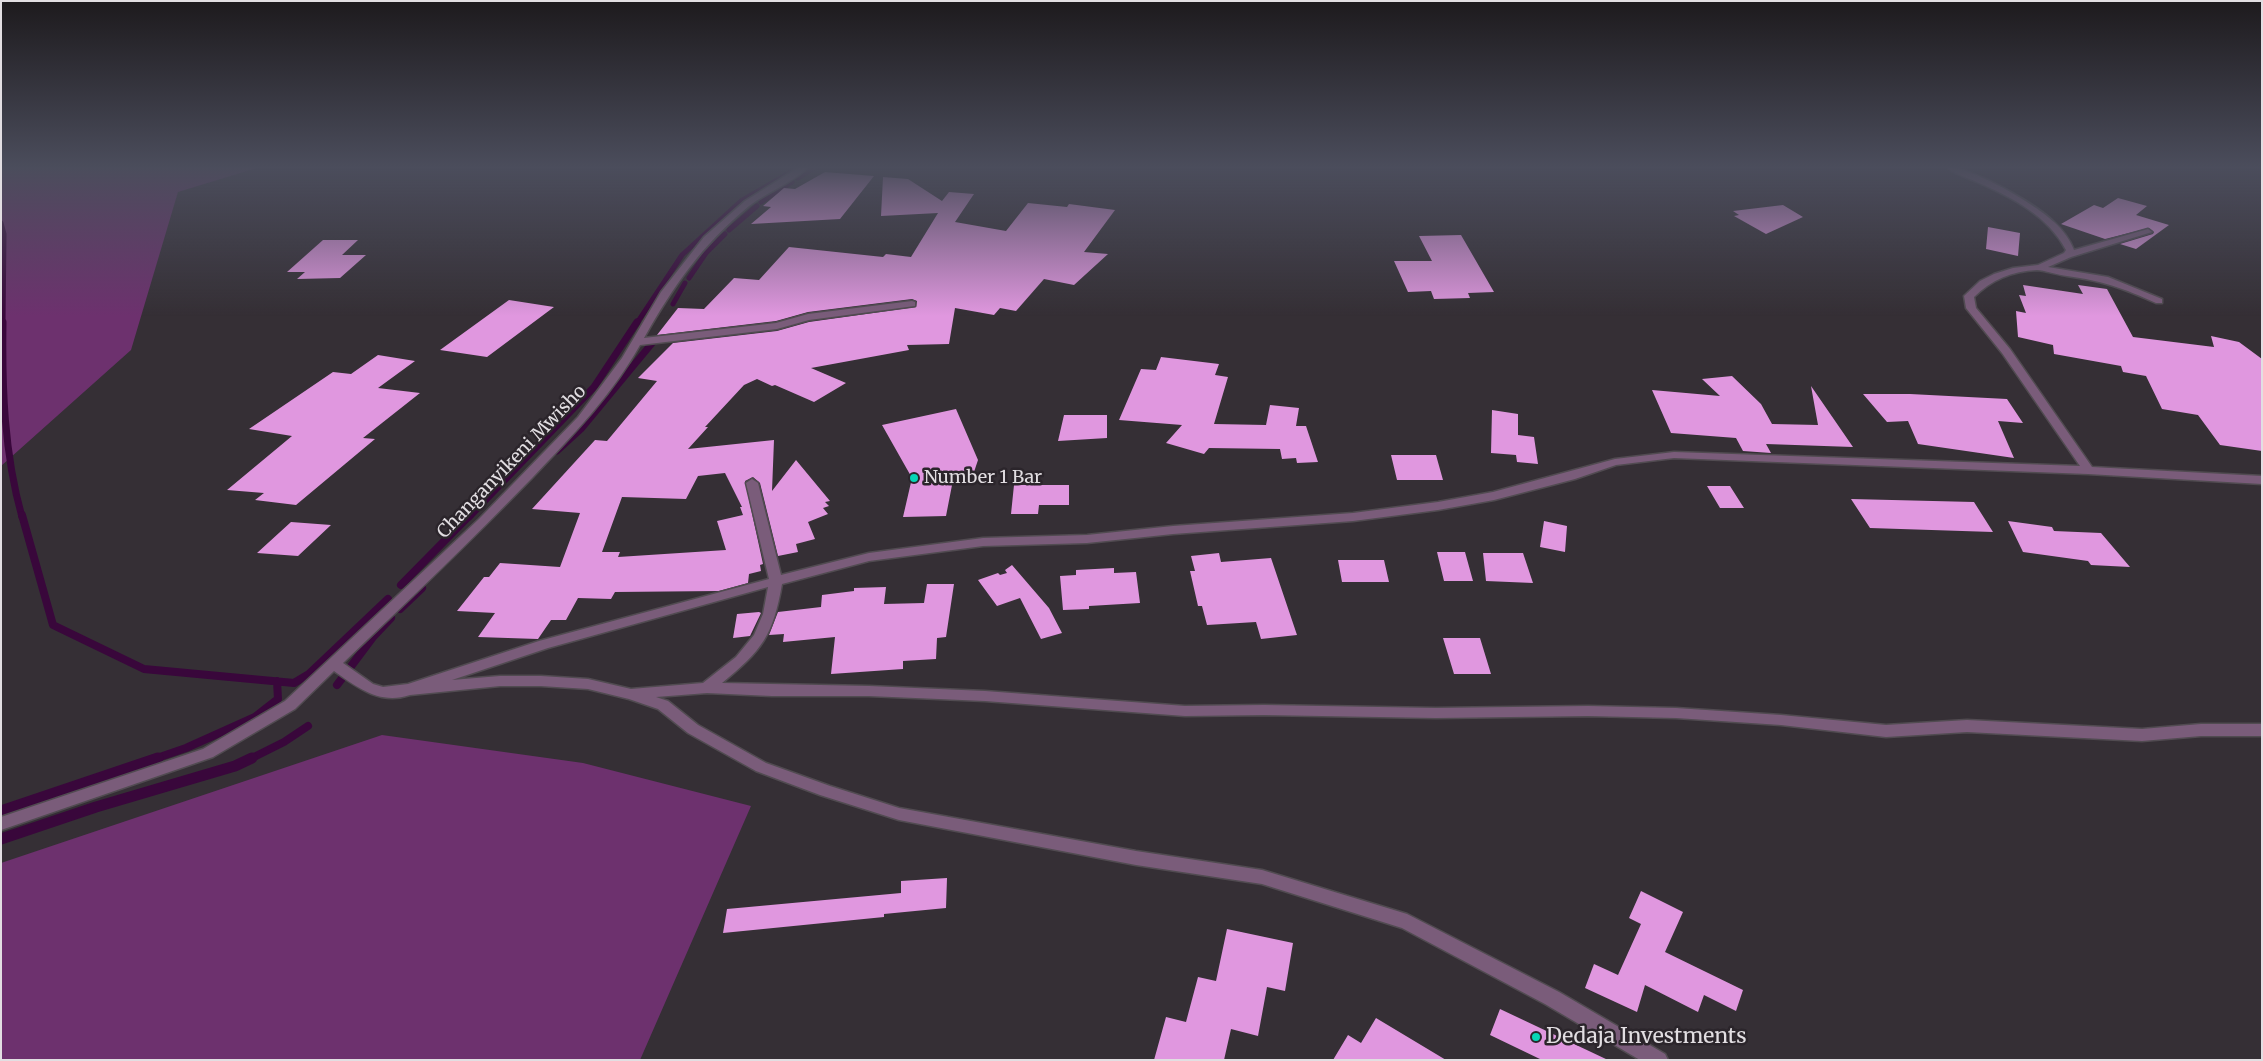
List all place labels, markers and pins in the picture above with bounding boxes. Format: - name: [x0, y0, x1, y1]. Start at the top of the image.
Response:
- place label: Number 1 Bar: [924, 467, 1042, 489]
- marker: Number 1 Bar: [908, 472, 920, 484]
- place label: Dedaja Investments: [1546, 1024, 1746, 1050]
- marker: Dedaja Investments: [1530, 1031, 1542, 1043]

